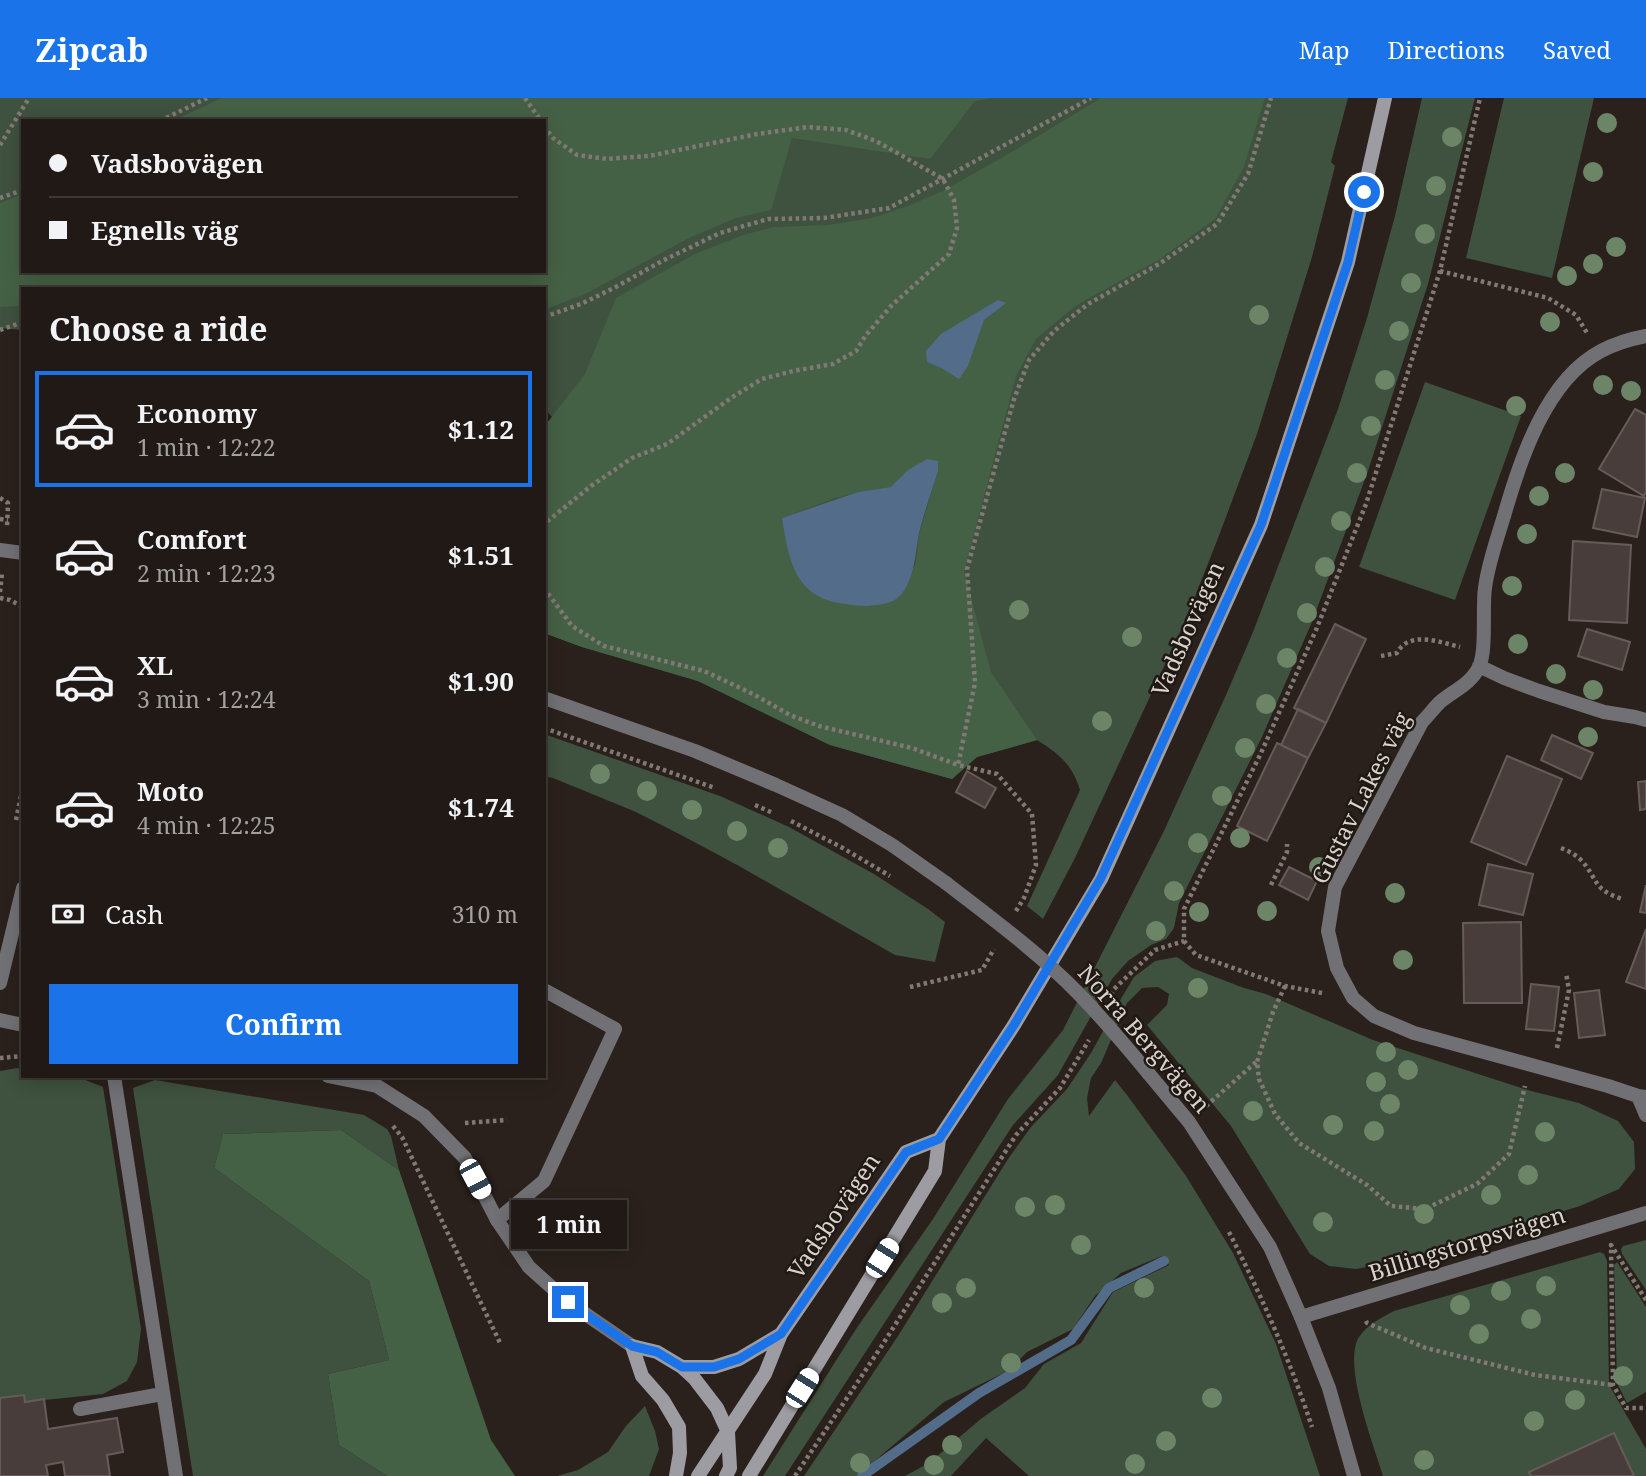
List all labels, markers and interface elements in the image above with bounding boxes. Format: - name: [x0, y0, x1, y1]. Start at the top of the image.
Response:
- text: Zipcab: [35, 27, 149, 72]
- text: Map: [1299, 33, 1350, 66]
- text: Directions: [1388, 33, 1505, 66]
- text: Saved: [1543, 33, 1611, 66]
- text: Vadsbovägen: [91, 145, 264, 181]
- route start: [1348, 176, 1380, 208]
- text: Egnells väg: [91, 212, 238, 248]
- text: Choose a ride: [49, 307, 268, 350]
- text: Economy: [137, 395, 257, 431]
- icon: car: [53, 398, 116, 461]
- text: $1.12: [448, 411, 514, 447]
- text: 1 min · 12:22: [137, 431, 275, 463]
- text: Comfort: [137, 521, 247, 557]
- icon: car: [53, 524, 116, 587]
- text: $1.51: [448, 537, 514, 573]
- street label: Vadsbovägen: [1143, 556, 1231, 701]
- text: 2 min · 12:23: [137, 557, 275, 589]
- text: XL: [137, 647, 173, 683]
- icon: car: [53, 650, 116, 713]
- text: $1.90: [448, 663, 514, 699]
- text: 3 min · 12:24: [137, 683, 275, 715]
- street label: Gustav Lakes väg: [1303, 705, 1418, 889]
- text: Moto: [137, 773, 204, 809]
- icon: car: [53, 776, 116, 839]
- text: $1.74: [448, 789, 514, 825]
- text: 4 min · 12:25: [137, 809, 275, 841]
- icon: cash: [49, 895, 87, 933]
- text: Cash: [105, 896, 164, 932]
- text: 310 m: [452, 898, 518, 930]
- street label: Norra Bergvägen: [1071, 957, 1218, 1120]
- button: Confirm: [49, 984, 518, 1064]
- street label: Vadsbovägen: [779, 1146, 887, 1284]
- car: [456, 1156, 495, 1202]
- street label: Billingstorpsvägen: [1364, 1198, 1569, 1288]
- callout: 1 min: [510, 1200, 626, 1250]
- text: 1 min: [536, 1208, 602, 1240]
- car: [862, 1235, 903, 1281]
- route end: [552, 1286, 584, 1318]
- car: [782, 1365, 823, 1411]

